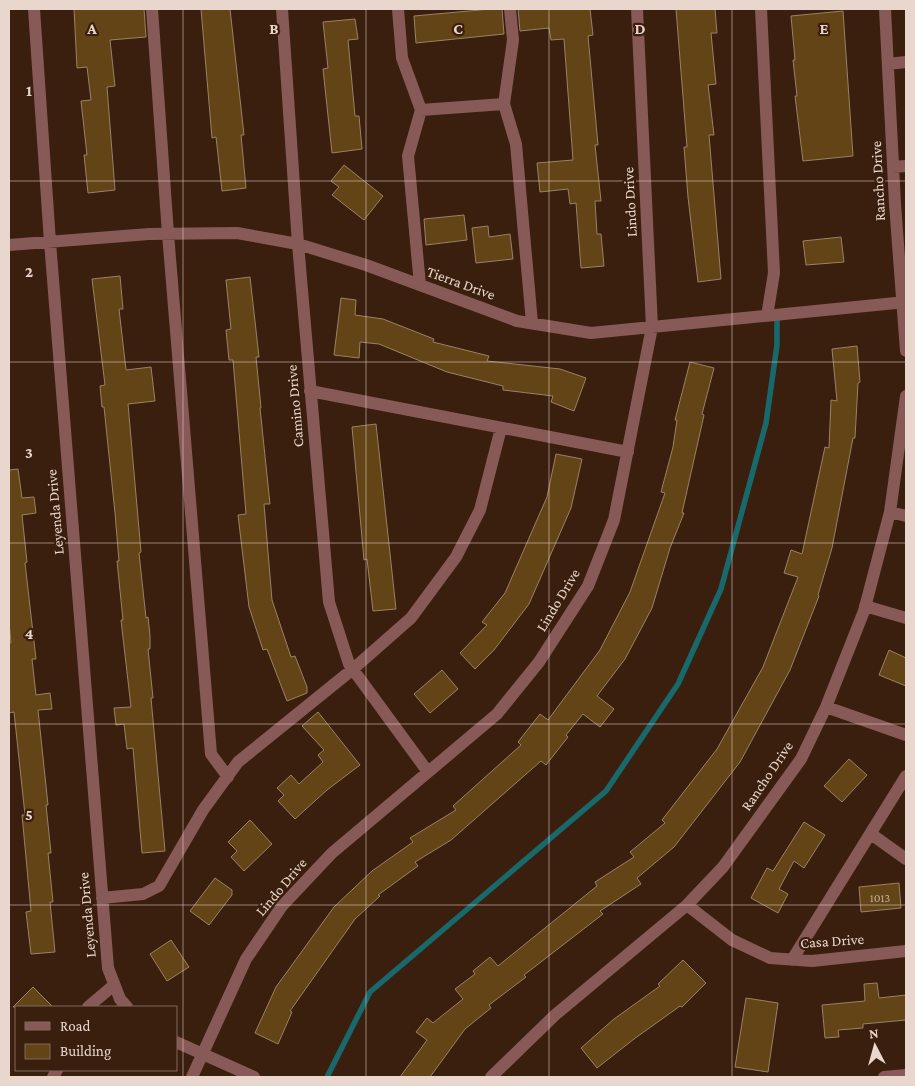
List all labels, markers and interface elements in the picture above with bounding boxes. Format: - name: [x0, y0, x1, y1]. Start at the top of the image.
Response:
- text: A: [86, 20, 97, 37]
- text: B: [269, 20, 279, 37]
- text: C: [453, 20, 463, 37]
- text: D: [634, 20, 646, 37]
- text: E: [819, 20, 829, 37]
- text: 1: [26, 82, 32, 99]
- street label: Rancho Drive: [868, 140, 888, 222]
- street label: Lindo Drive: [620, 166, 640, 237]
- text: 2: [25, 263, 33, 280]
- street label: Tierra Drive: [425, 263, 498, 303]
- street label: Camino Drive: [283, 364, 307, 448]
- text: 3: [25, 444, 33, 461]
- street label: Leyenda Drive: [43, 468, 68, 555]
- street label: Lindo Drive: [533, 565, 583, 634]
- text: 4: [25, 625, 34, 642]
- street label: Rancho Drive: [738, 738, 796, 814]
- text: 5: [25, 806, 33, 823]
- street label: Lindo Drive: [252, 855, 310, 919]
- street label: Leyenda Drive: [75, 871, 100, 958]
- house number: 1013: [870, 891, 891, 905]
- street label: Casa Drive: [800, 931, 865, 951]
- legend: [15, 1006, 178, 1071]
- text: Road: [60, 1018, 91, 1034]
- north arrow: [850, 1021, 900, 1071]
- text: N: [868, 1025, 880, 1042]
- text: Building: [60, 1043, 111, 1060]

